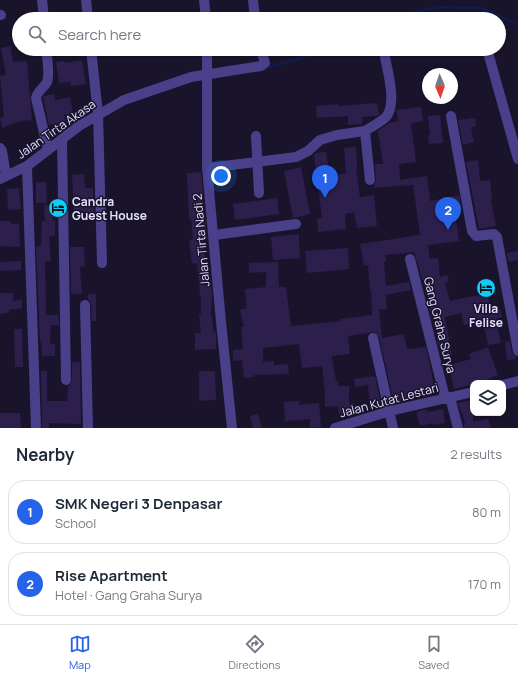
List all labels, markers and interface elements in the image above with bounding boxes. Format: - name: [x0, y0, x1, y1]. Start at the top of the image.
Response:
- search box: [12, 12, 506, 56]
- icon: search: [26, 23, 48, 45]
- text: Search here: [58, 24, 141, 45]
- north arrow: [422, 68, 458, 104]
- street label: Jalan Tirta Akasa: [13, 95, 99, 163]
- pin: 1: [312, 165, 338, 198]
- your location: [211, 166, 231, 186]
- place label: Candra Guest House: [72, 193, 147, 224]
- street label: Jalan Tirta Nadi 2: [188, 193, 214, 287]
- hotel icon: Candra Guest House: [47, 197, 69, 219]
- pin: 2: [435, 197, 461, 230]
- street label: Gang Graha Surya: [420, 275, 460, 375]
- hotel icon: Villa Felise: [475, 277, 497, 299]
- place label: Villa Felise: [469, 300, 503, 331]
- street label: Jalan Kutat Lestari: [338, 379, 440, 421]
- map controls: [470, 380, 506, 416]
- button: layers: [470, 380, 506, 416]
- text: Nearby: [16, 443, 74, 466]
- text: 2 results: [450, 445, 502, 463]
- text: SMK Negeri 3 Denpasar: [55, 493, 222, 514]
- text: 1: [27, 503, 33, 521]
- text: 80 m: [472, 503, 501, 521]
- text: School: [55, 514, 96, 532]
- text: Rise Apartment: [55, 565, 168, 586]
- text: 2: [26, 575, 34, 593]
- text: 170 m: [468, 575, 501, 593]
- text: Hotel · Gang Graha Surya: [55, 586, 202, 604]
- tab: Map: [69, 633, 91, 672]
- tab: Directions: [228, 633, 281, 672]
- tab: Saved: [418, 633, 449, 672]

